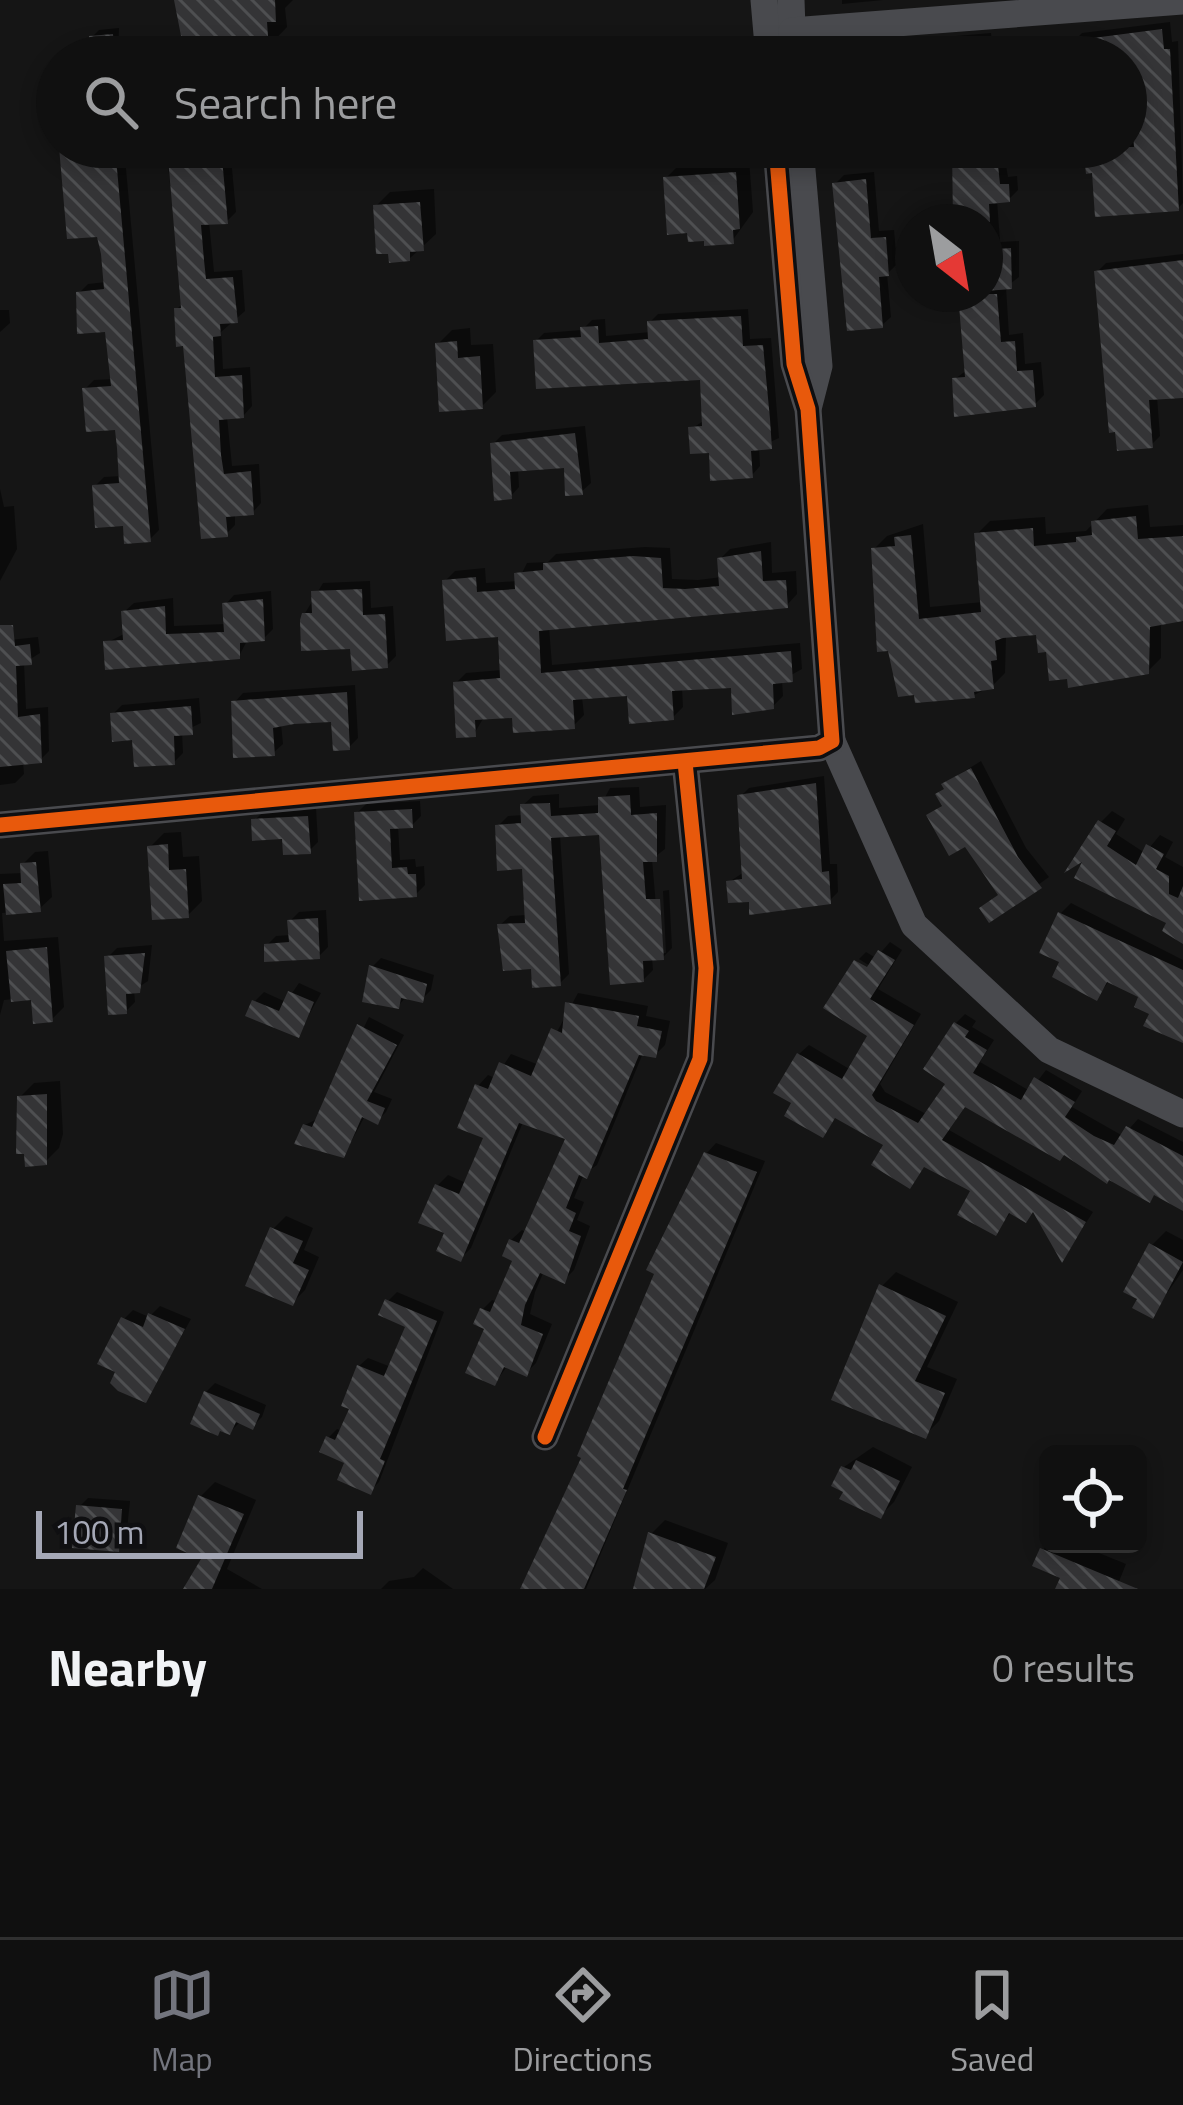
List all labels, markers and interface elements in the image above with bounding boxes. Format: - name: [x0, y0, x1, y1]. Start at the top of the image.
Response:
- search box: [36, 36, 1147, 168]
- text: Search here: [174, 68, 397, 136]
- icon: search: [78, 69, 144, 135]
- north arrow: [895, 204, 1003, 312]
- map controls: [1039, 1445, 1147, 1553]
- button: locate: [1039, 1445, 1147, 1553]
- scale bar: [36, 1505, 363, 1558]
- text: 100 m: [54, 1507, 144, 1557]
- text: Nearby: [48, 1628, 207, 1706]
- text: 0 results: [992, 1638, 1135, 1697]
- tab: Map: [149, 1962, 215, 2084]
- tab: Directions: [513, 1962, 652, 2084]
- tab: Saved: [950, 1962, 1034, 2084]

